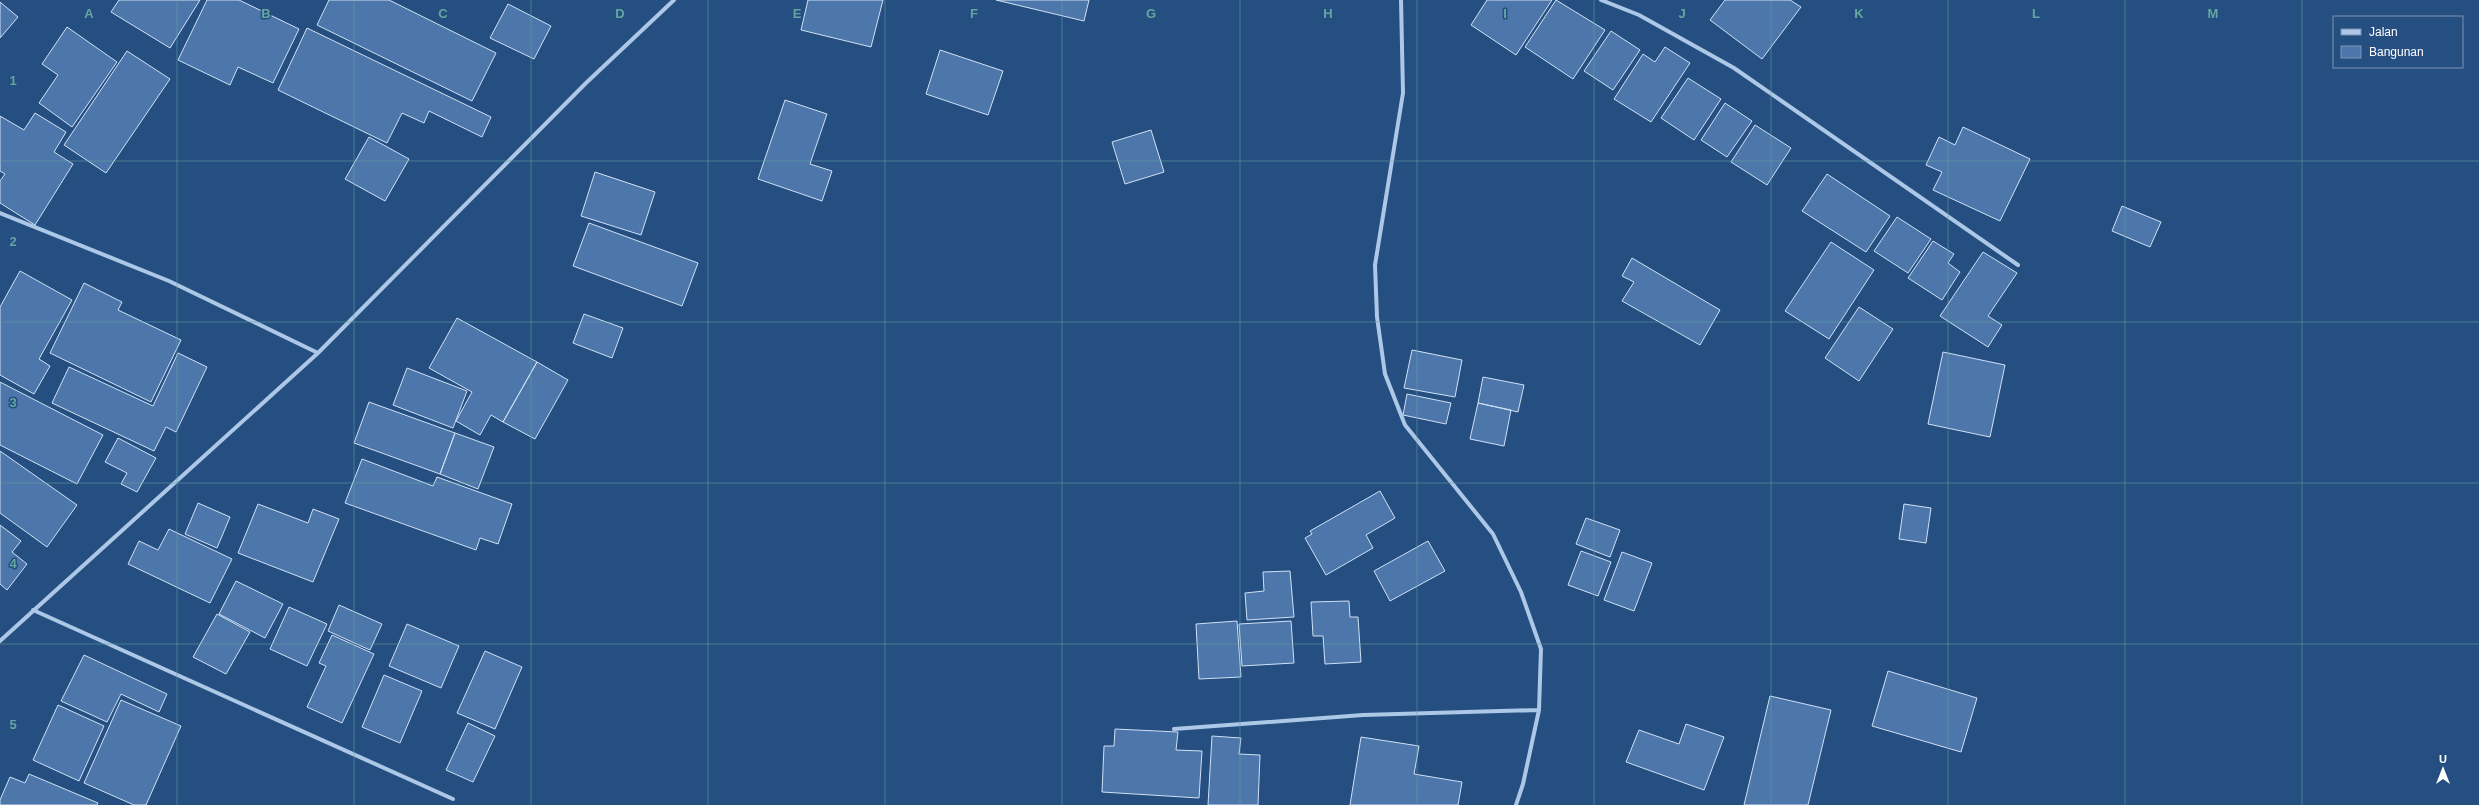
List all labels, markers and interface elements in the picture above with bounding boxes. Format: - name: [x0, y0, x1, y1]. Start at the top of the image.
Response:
- text: A: [84, 6, 94, 21]
- text: B: [261, 6, 271, 21]
- text: C: [438, 6, 448, 21]
- text: D: [615, 6, 625, 21]
- text: E: [793, 6, 802, 21]
- text: F: [970, 6, 978, 21]
- text: G: [1146, 6, 1156, 21]
- text: H: [1323, 6, 1333, 21]
- text: I: [1503, 6, 1507, 21]
- text: J: [1678, 6, 1686, 21]
- text: K: [1854, 6, 1864, 21]
- text: L: [2032, 6, 2040, 21]
- text: M: [2208, 6, 2218, 21]
- legend: [2333, 16, 2463, 68]
- text: Jalan: [2369, 25, 2398, 39]
- text: Bangunan: [2369, 45, 2424, 59]
- text: 1: [9, 73, 17, 88]
- text: 2: [9, 234, 17, 249]
- text: 3: [9, 395, 17, 410]
- text: 4: [9, 556, 17, 571]
- text: 5: [9, 717, 17, 732]
- north arrow: [2423, 749, 2463, 789]
- text: U: [2439, 753, 2447, 765]

